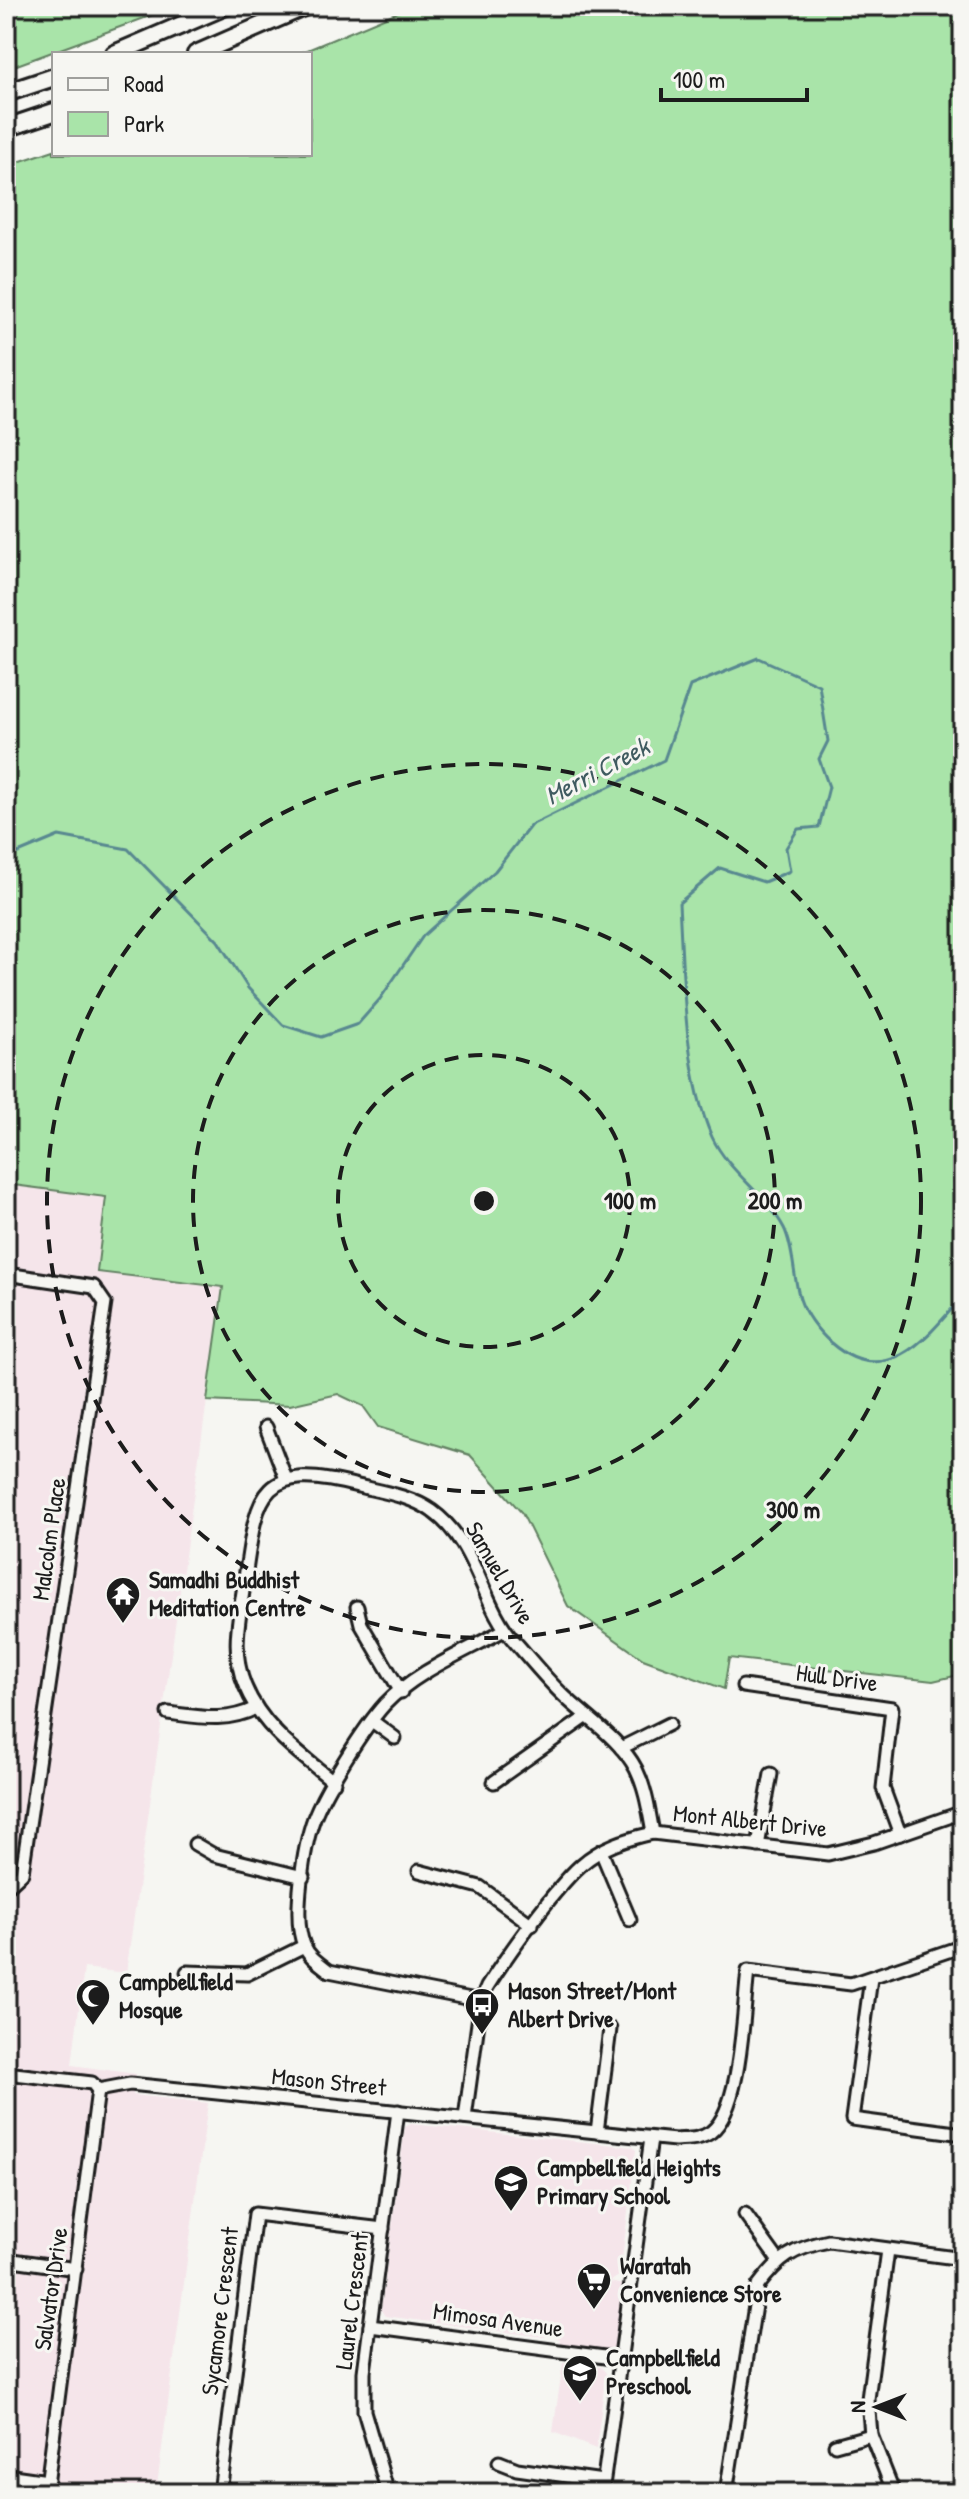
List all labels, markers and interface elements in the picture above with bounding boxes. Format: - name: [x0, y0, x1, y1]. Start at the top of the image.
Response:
- legend: [52, 52, 312, 156]
- scale bar: [661, 52, 807, 102]
- text: 100 m: [673, 63, 725, 95]
- text: Road: [124, 67, 163, 99]
- text: Park: [124, 107, 164, 139]
- water label: Merri Creek: [538, 727, 657, 813]
- text: 100 m: [604, 1184, 656, 1216]
- text: 200 m: [748, 1184, 802, 1216]
- centre of rings: [470, 1187, 498, 1215]
- street label: Malcolm Place: [24, 1475, 73, 1602]
- text: 300 m: [766, 1493, 820, 1525]
- street label: Samuel Drive: [459, 1516, 543, 1630]
- place label: Samadhi Buddhist Meditation Centre: [149, 1563, 306, 1623]
- temple icon: Samadhi Buddhist Meditation Centre: [104, 1575, 142, 1625]
- street label: Hull Drive: [794, 1655, 880, 1699]
- street label: Mont Albert Drive: [672, 1796, 829, 1844]
- place label: Campbellfield Mosque: [119, 1965, 233, 2026]
- place label: Mason Street/Mont Albert Drive: [508, 1974, 677, 2034]
- mosque icon: Campbellfield Mosque: [74, 1977, 112, 2027]
- bus stop icon: Mason Street/Mont Albert Drive: [463, 1986, 501, 2036]
- street label: Mason Street: [270, 2059, 389, 2103]
- place label: Campbellfield Heights Primary School: [537, 2151, 721, 2212]
- school or university icon: Campbellfield Heights Primary School: [492, 2163, 530, 2213]
- street label: Sycamore Crescent: [193, 2224, 245, 2397]
- street label: Salvator Drive: [26, 2225, 75, 2352]
- street label: Laurel Crescent: [327, 2230, 375, 2371]
- place label: Waratah Convenience Store: [620, 2249, 782, 2309]
- supermarket icon: Waratah Convenience Store: [575, 2261, 613, 2311]
- street label: Mimosa Avenue: [431, 2294, 566, 2344]
- place label: Campbellfield Preschool: [606, 2341, 720, 2401]
- school or university icon: Campbellfield Preschool: [561, 2353, 599, 2403]
- north arrow: [837, 2367, 917, 2447]
- text: N: [842, 2401, 872, 2413]

